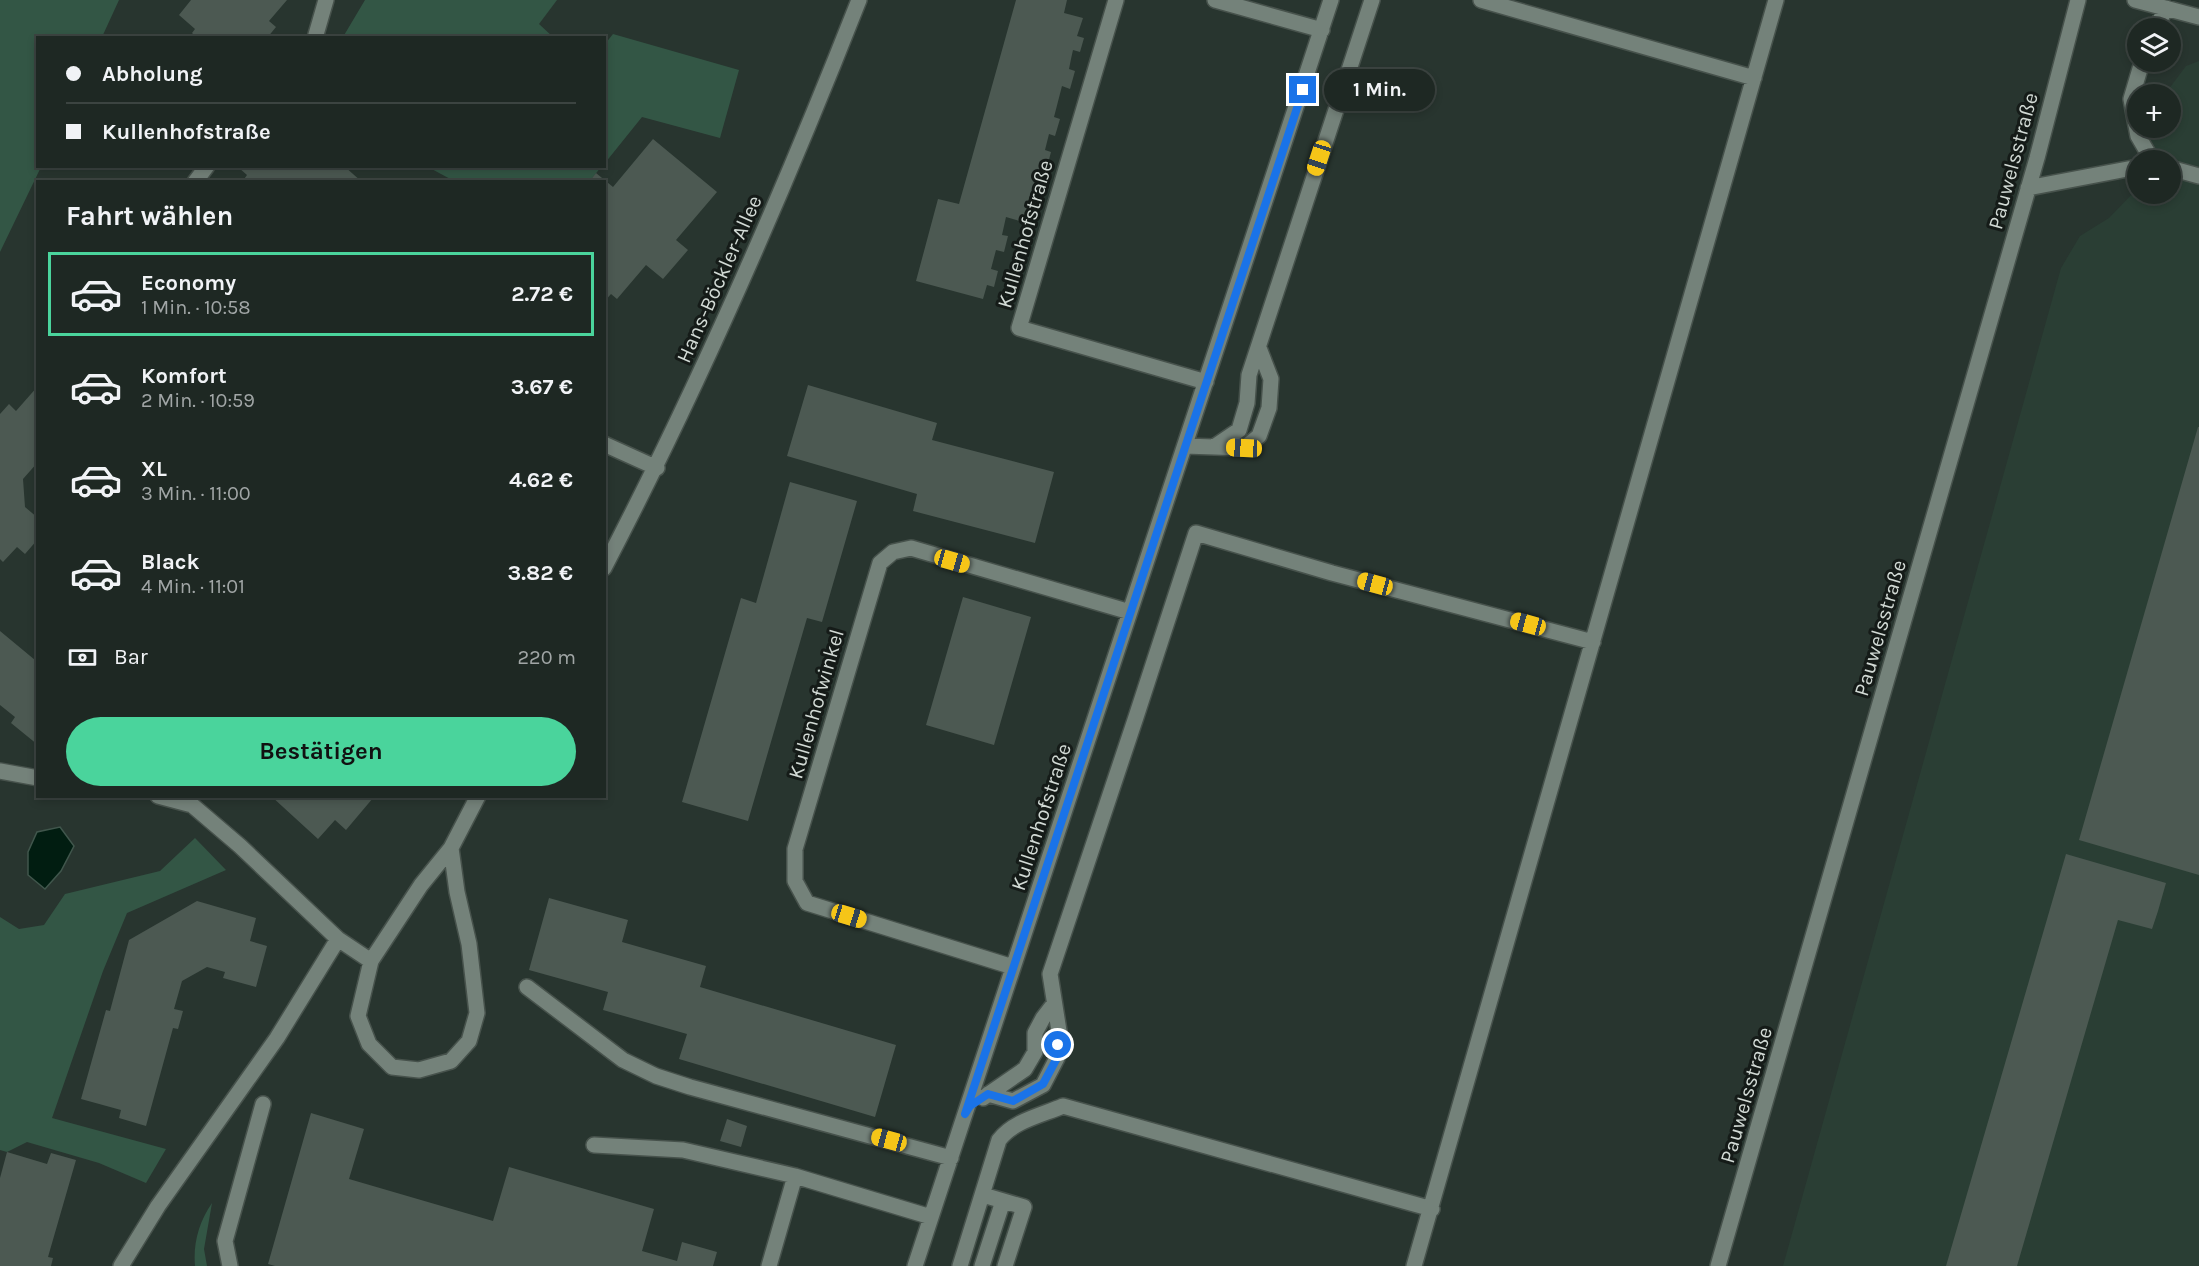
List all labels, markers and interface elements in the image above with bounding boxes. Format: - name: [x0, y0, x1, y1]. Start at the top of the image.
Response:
- map controls: [2127, 18, 2181, 204]
- button: layers: [2127, 18, 2181, 72]
- text: Abholung: [102, 61, 202, 87]
- callout: 1 Min.: [1324, 69, 1435, 111]
- route end: [1289, 76, 1316, 103]
- text: 1 Min.: [1353, 78, 1406, 101]
- button: +: [2127, 84, 2181, 138]
- street label: Pauwelsstraße: [1983, 90, 2043, 232]
- text: Kullenhofstraße: [102, 119, 271, 145]
- car: [1305, 138, 1333, 178]
- button: −: [2127, 150, 2181, 204]
- street label: Kullenhofstraße: [992, 157, 1058, 311]
- street label: Hans-Böckler-Allee: [671, 192, 767, 366]
- text: Fahrt wählen: [66, 200, 233, 232]
- icon: car: [69, 267, 123, 321]
- text: Economy: [141, 270, 236, 296]
- text: 2.72 €: [511, 281, 573, 307]
- text: 1 Min. · 10:58: [141, 296, 251, 319]
- icon: car: [69, 360, 123, 414]
- text: Komfort: [141, 363, 227, 389]
- text: 3.67 €: [511, 374, 573, 400]
- text: 2 Min. · 10:59: [141, 389, 255, 412]
- car: [1226, 438, 1262, 458]
- icon: car: [69, 453, 123, 507]
- text: XL: [141, 456, 167, 482]
- text: 4.62 €: [509, 467, 573, 493]
- text: 3 Min. · 11:00: [141, 482, 251, 505]
- icon: car: [69, 546, 123, 600]
- car: [932, 547, 972, 575]
- text: Black: [141, 549, 200, 575]
- street label: Pauwelsstraße: [1849, 557, 1911, 699]
- text: 3.82 €: [508, 560, 573, 586]
- car: [1355, 571, 1395, 597]
- text: 4 Min. · 11:01: [141, 575, 245, 598]
- car: [1508, 611, 1548, 637]
- street label: Kullenhofwinkel: [783, 626, 849, 782]
- icon: cash: [66, 641, 99, 674]
- text: Bar: [114, 644, 148, 670]
- text: 220 m: [517, 646, 576, 669]
- button: Bestätigen: [66, 717, 576, 786]
- street label: Kullenhofstraße: [1006, 740, 1076, 894]
- car: [829, 902, 869, 930]
- street label: Pauwelsstraße: [1715, 1024, 1777, 1166]
- route start: [1044, 1031, 1071, 1058]
- car: [869, 1127, 909, 1153]

